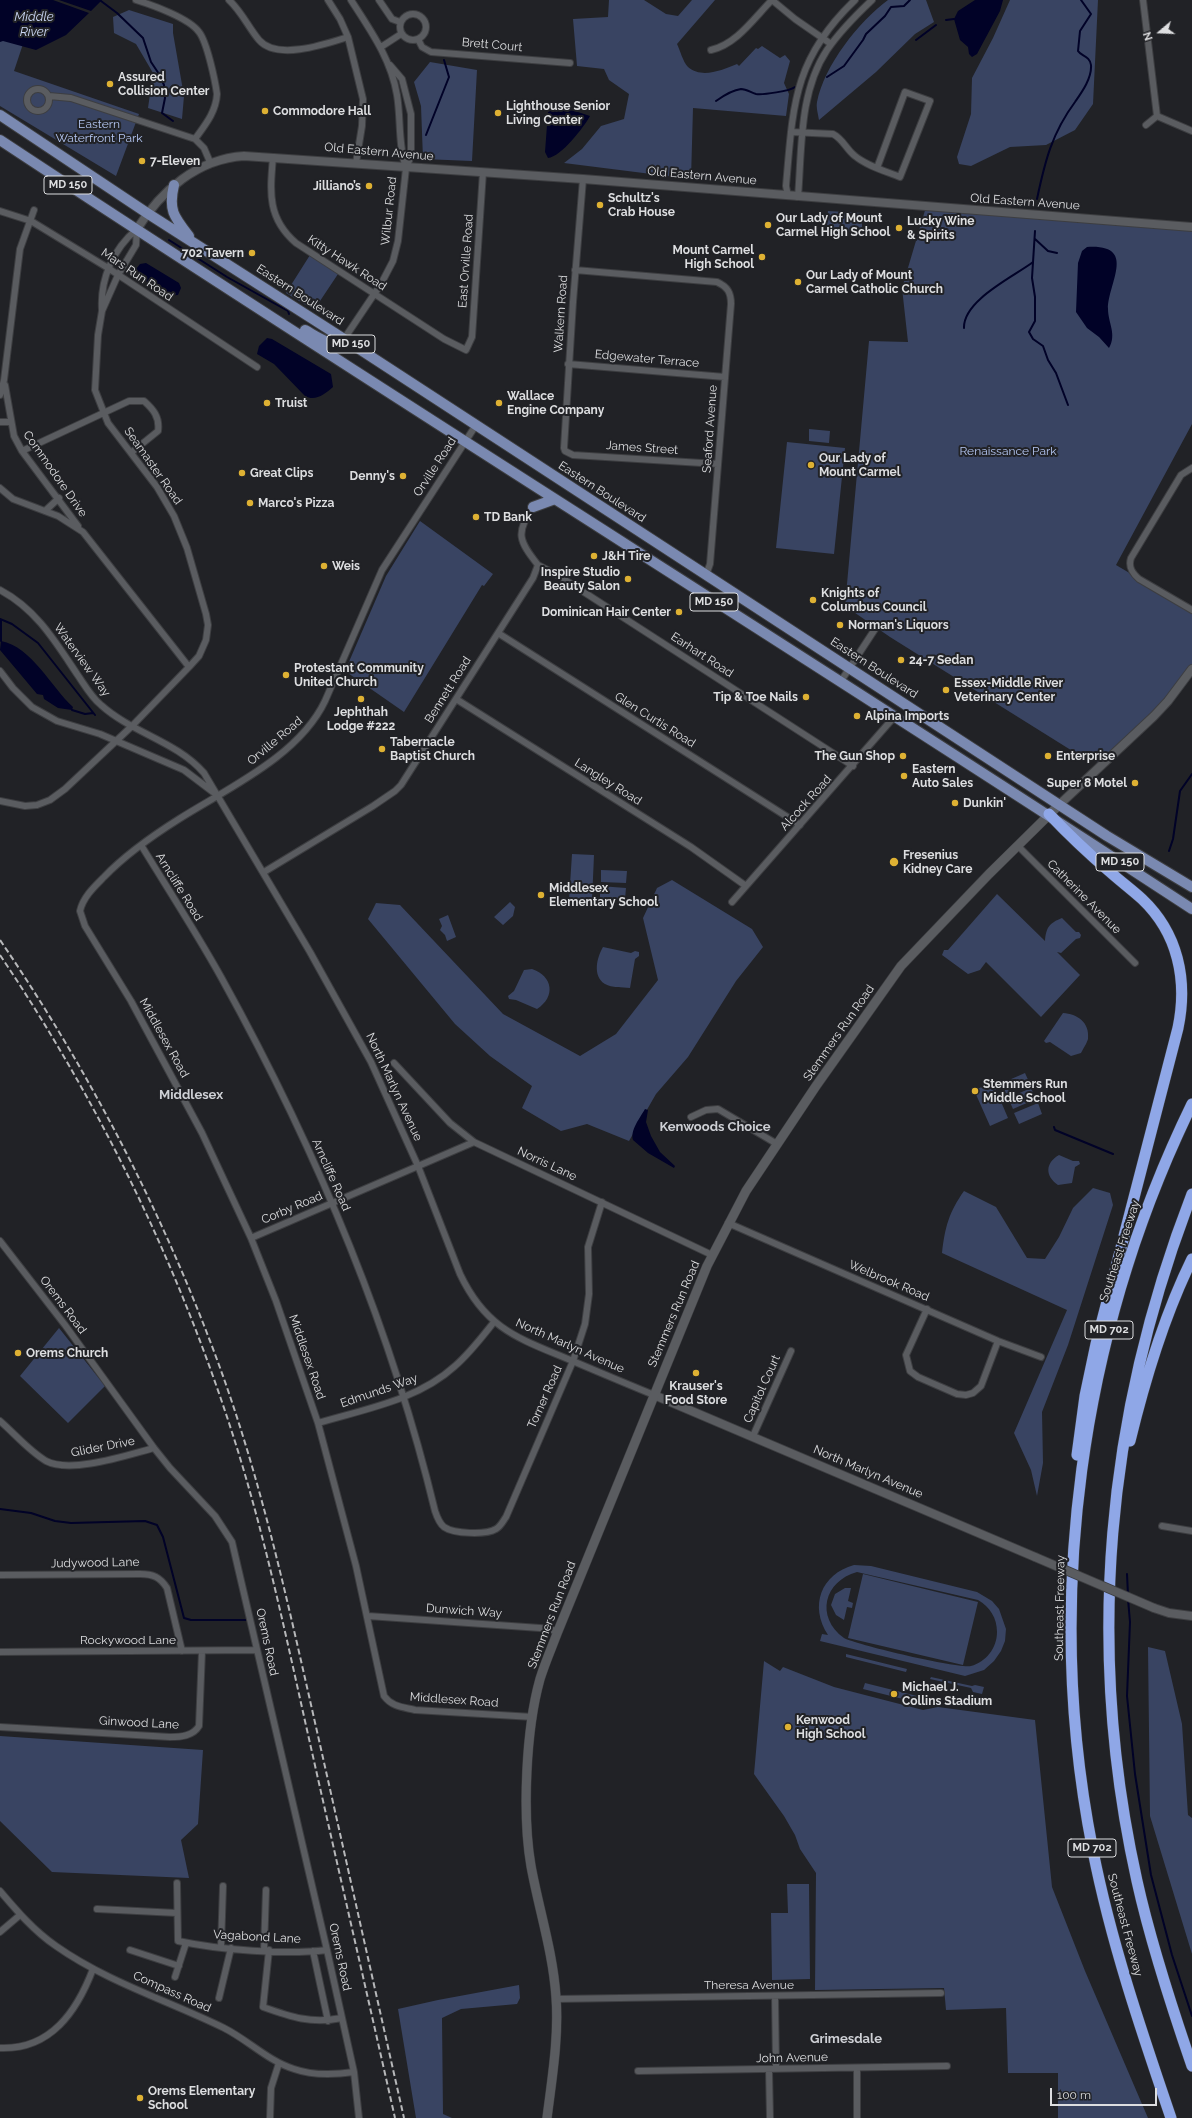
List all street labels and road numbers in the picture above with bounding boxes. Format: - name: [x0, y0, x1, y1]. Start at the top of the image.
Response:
- street label: Brett Court: [461, 35, 523, 55]
- street label: Old Eastern Avenue: [324, 140, 434, 164]
- street label: Old Eastern Avenue: [647, 164, 757, 188]
- road number: MD 150: [44, 176, 92, 194]
- street label: Wilbur Road: [378, 176, 400, 246]
- street label: Old Eastern Avenue: [970, 191, 1080, 213]
- street label: East Orville Road: [456, 213, 476, 309]
- street label: Kitty Hawk Road: [305, 232, 389, 294]
- street label: Mars Run Road: [98, 246, 176, 304]
- street label: Eastern Boulevard: [254, 261, 346, 329]
- street label: Walkern Road: [551, 275, 571, 353]
- road number: MD 150: [327, 335, 375, 353]
- street label: Edgewater Terrace: [594, 347, 700, 371]
- street label: Seaford Avenue: [700, 384, 720, 474]
- street label: Seamaster Road: [121, 424, 185, 508]
- street label: Commodore Drive: [20, 428, 90, 520]
- street label: Orville Road: [411, 435, 459, 499]
- street label: James Street: [605, 438, 679, 458]
- street label: Eastern Boulevard: [556, 458, 648, 526]
- road number: MD 150: [690, 593, 738, 611]
- street label: Waterview Way: [51, 621, 113, 699]
- street label: Earhart Road: [668, 629, 736, 681]
- street label: Eastern Boulevard: [828, 634, 920, 702]
- street label: Bennett Road: [422, 654, 474, 726]
- street label: Glen Curtis Road: [612, 689, 698, 751]
- street label: Orville Road: [244, 714, 306, 768]
- street label: Langley Road: [572, 756, 644, 808]
- street label: Alcock Road: [777, 772, 835, 834]
- street label: Arncliffe Road: [152, 850, 206, 924]
- road number: MD 150: [1096, 853, 1144, 871]
- street label: Catherine Avenue: [1044, 857, 1124, 937]
- street label: Stemmers Run Road: [800, 982, 878, 1084]
- street label: Middlesex Road: [136, 996, 192, 1080]
- street label: North Marlyn Avenue: [363, 1031, 425, 1143]
- street label: Arncliffe Road: [309, 1137, 353, 1213]
- street label: Norris Lane: [515, 1144, 579, 1184]
- street label: Corby Road: [259, 1189, 325, 1227]
- street label: Southeast Freeway: [1097, 1198, 1143, 1304]
- street label: Welbrook Road: [847, 1258, 931, 1304]
- street label: Stemmers Run Road: [645, 1259, 703, 1369]
- street label: Orems Road: [37, 1273, 89, 1337]
- street label: Middlesex Road: [286, 1313, 328, 1401]
- street label: North Marlyn Avenue: [513, 1316, 627, 1376]
- road number: MD 702: [1085, 1321, 1133, 1339]
- street label: Capitol Court: [741, 1353, 783, 1425]
- street label: Torner Road: [525, 1363, 565, 1431]
- street label: Edmunds Way: [338, 1371, 420, 1411]
- street label: Glider Drive: [70, 1434, 136, 1460]
- street label: North Marlyn Avenue: [811, 1442, 925, 1502]
- street label: Judywood Lane: [51, 1555, 139, 1571]
- street label: Southeast Freeway: [1052, 1555, 1068, 1661]
- street label: Stemmers Run Road: [525, 1559, 579, 1671]
- street label: Dunwich Way: [425, 1601, 503, 1621]
- street label: Orems Road: [253, 1607, 281, 1677]
- street label: Rockywood Lane: [80, 1633, 176, 1647]
- street label: Middlesex Road: [409, 1690, 499, 1710]
- street label: Ginwood Lane: [99, 1714, 179, 1732]
- road number: MD 702: [1068, 1839, 1116, 1857]
- street label: Southeast Freeway: [1104, 1872, 1146, 1978]
- street label: Orems Road: [326, 1922, 354, 1992]
- street label: Vagabond Lane: [213, 1928, 301, 1946]
- street label: Compass Road: [131, 1968, 213, 2016]
- street label: Theresa Avenue: [704, 1978, 794, 1992]
- street label: John Avenue: [756, 2050, 828, 2066]

